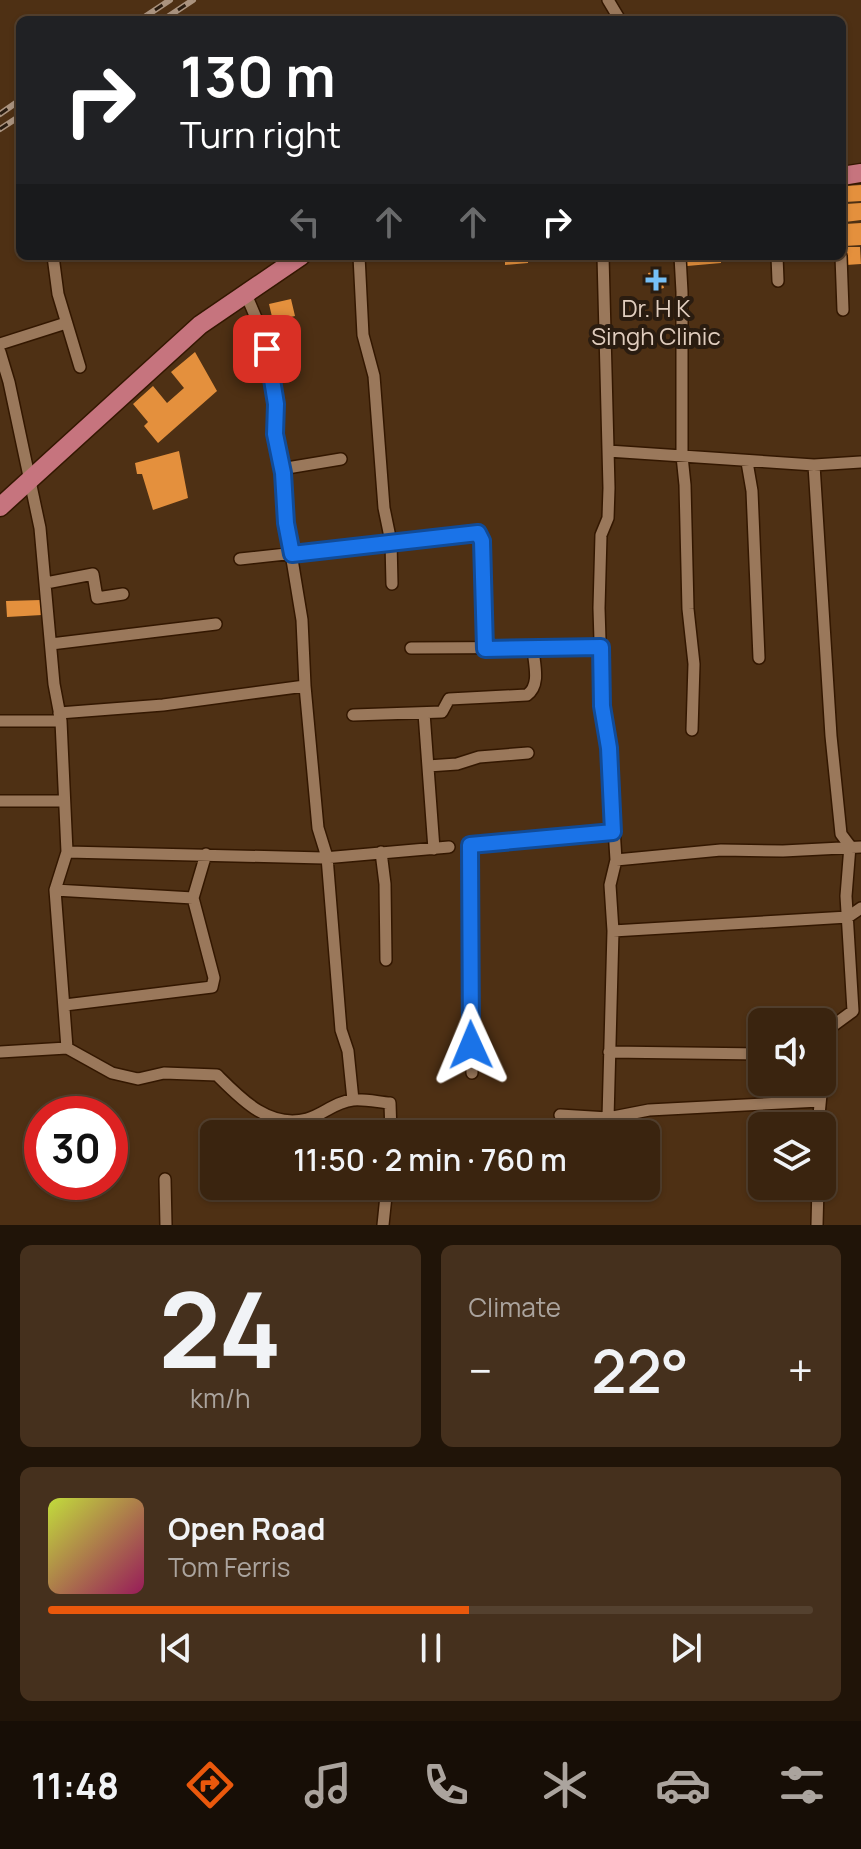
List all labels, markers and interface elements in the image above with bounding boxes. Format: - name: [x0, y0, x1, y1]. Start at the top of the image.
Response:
- text: 130 m: [180, 37, 336, 114]
- icon: right: [48, 48, 152, 152]
- text: Turn right: [180, 110, 341, 159]
- icon: left: [283, 200, 327, 244]
- icon: ahead: [367, 200, 411, 244]
- icon: ahead: [451, 200, 495, 244]
- icon: right: [535, 200, 579, 244]
- marker: Dr. H K Singh Clinic: [645, 269, 667, 291]
- place label: Dr. H K Singh Clinic: [591, 291, 721, 352]
- pin: [233, 315, 301, 383]
- icon: arrive: [245, 327, 289, 371]
- position arrow: [429, 1003, 513, 1087]
- map controls: [748, 1008, 836, 1200]
- button: sound: [748, 1008, 836, 1096]
- speed limit sign: 30: [24, 1096, 128, 1200]
- button: layers: [748, 1112, 836, 1200]
- text: 11:50 · 2 min · 760 m: [293, 1139, 567, 1180]
- text: 24: [159, 1257, 282, 1399]
- text: Climate: [469, 1289, 561, 1325]
- text: 22°: [591, 1329, 689, 1411]
- text: −: [469, 1340, 492, 1400]
- text: +: [788, 1340, 813, 1400]
- text: km/h: [190, 1380, 250, 1416]
- text: Open Road: [168, 1508, 325, 1549]
- text: Tom Ferris: [168, 1549, 290, 1585]
- icon: previous: [154, 1626, 198, 1670]
- icon: pause: [409, 1626, 453, 1670]
- icon: next: [664, 1626, 708, 1670]
- icon: directions: [182, 1757, 238, 1813]
- icon: music: [300, 1757, 356, 1813]
- icon: phone: [418, 1757, 474, 1813]
- icon: climate: [537, 1757, 593, 1813]
- icon: car: [655, 1757, 711, 1813]
- icon: filters: [774, 1757, 830, 1813]
- text: 11:48: [31, 1761, 119, 1810]

